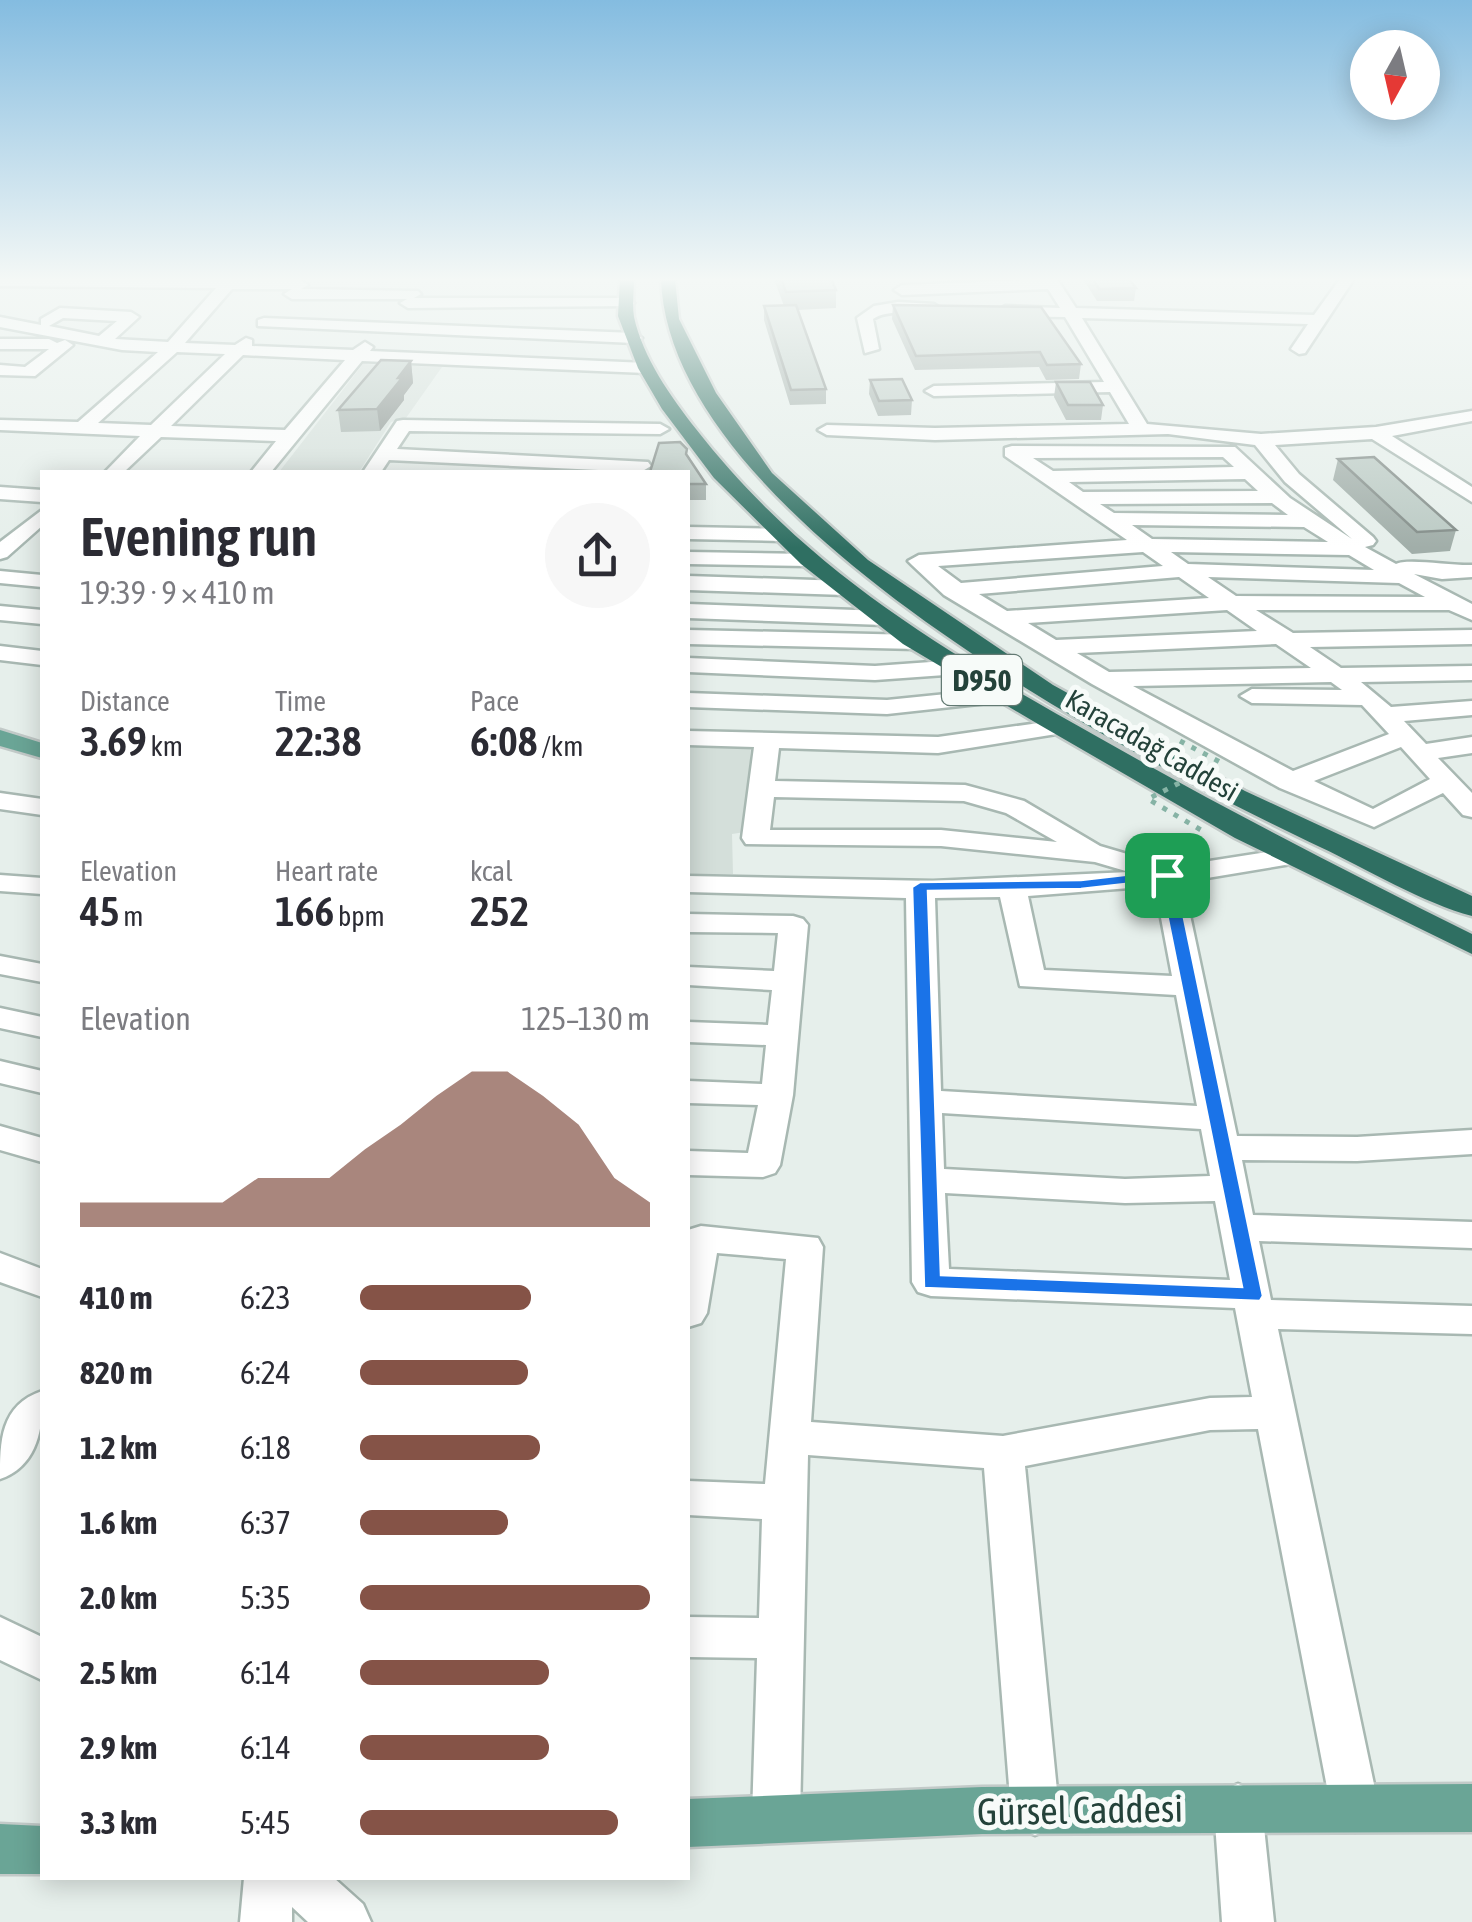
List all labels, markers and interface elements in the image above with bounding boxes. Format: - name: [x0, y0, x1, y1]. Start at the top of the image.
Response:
- north arrow: [1350, 30, 1440, 120]
- map controls: [1350, 30, 1440, 120]
- button: share: [545, 503, 650, 608]
- text: Evening run: [80, 505, 317, 568]
- text: 19:39 · 9 × 410 m: [80, 574, 274, 611]
- road number: D950: [942, 655, 1022, 705]
- street label: Karacadağ Caddesi: [1060, 683, 1244, 807]
- text: Distance: [80, 685, 170, 717]
- text: Time: [275, 685, 326, 717]
- text: Pace: [470, 685, 519, 717]
- text: 3.69: [80, 717, 147, 765]
- text: 22:38: [275, 717, 361, 765]
- text: 6:08: [470, 717, 538, 765]
- text: km: [147, 730, 183, 762]
- text: /km: [538, 730, 583, 762]
- pin: [1125, 833, 1210, 918]
- icon: arrive: [1140, 848, 1195, 903]
- text: Elevation: [80, 855, 177, 887]
- text: Heart rate: [275, 855, 378, 887]
- text: kcal: [470, 855, 513, 887]
- text: 45: [80, 887, 119, 935]
- text: 166: [275, 887, 334, 935]
- text: 252: [470, 887, 529, 935]
- text: m: [119, 900, 143, 932]
- text: bpm: [334, 900, 385, 932]
- text: Elevation: [80, 1000, 191, 1037]
- text: 125–130 m: [521, 1000, 650, 1037]
- text: 410 m: [80, 1279, 153, 1316]
- text: 6:23: [240, 1279, 291, 1316]
- text: 820 m: [80, 1354, 153, 1391]
- text: 6:24: [240, 1354, 291, 1391]
- text: 1.2 km: [80, 1429, 157, 1466]
- text: 6:18: [240, 1429, 291, 1466]
- text: 1.6 km: [80, 1504, 157, 1541]
- text: 6:37: [240, 1504, 291, 1541]
- text: 2.0 km: [80, 1579, 157, 1616]
- text: 5:35: [240, 1579, 291, 1616]
- text: 2.5 km: [80, 1654, 157, 1691]
- text: 6:14: [240, 1654, 291, 1691]
- text: 2.9 km: [80, 1729, 157, 1766]
- text: 6:14: [240, 1729, 291, 1766]
- street label: Gürsel Caddesi: [977, 1787, 1183, 1833]
- text: 3.3 km: [80, 1804, 157, 1841]
- text: 5:45: [240, 1804, 291, 1841]

